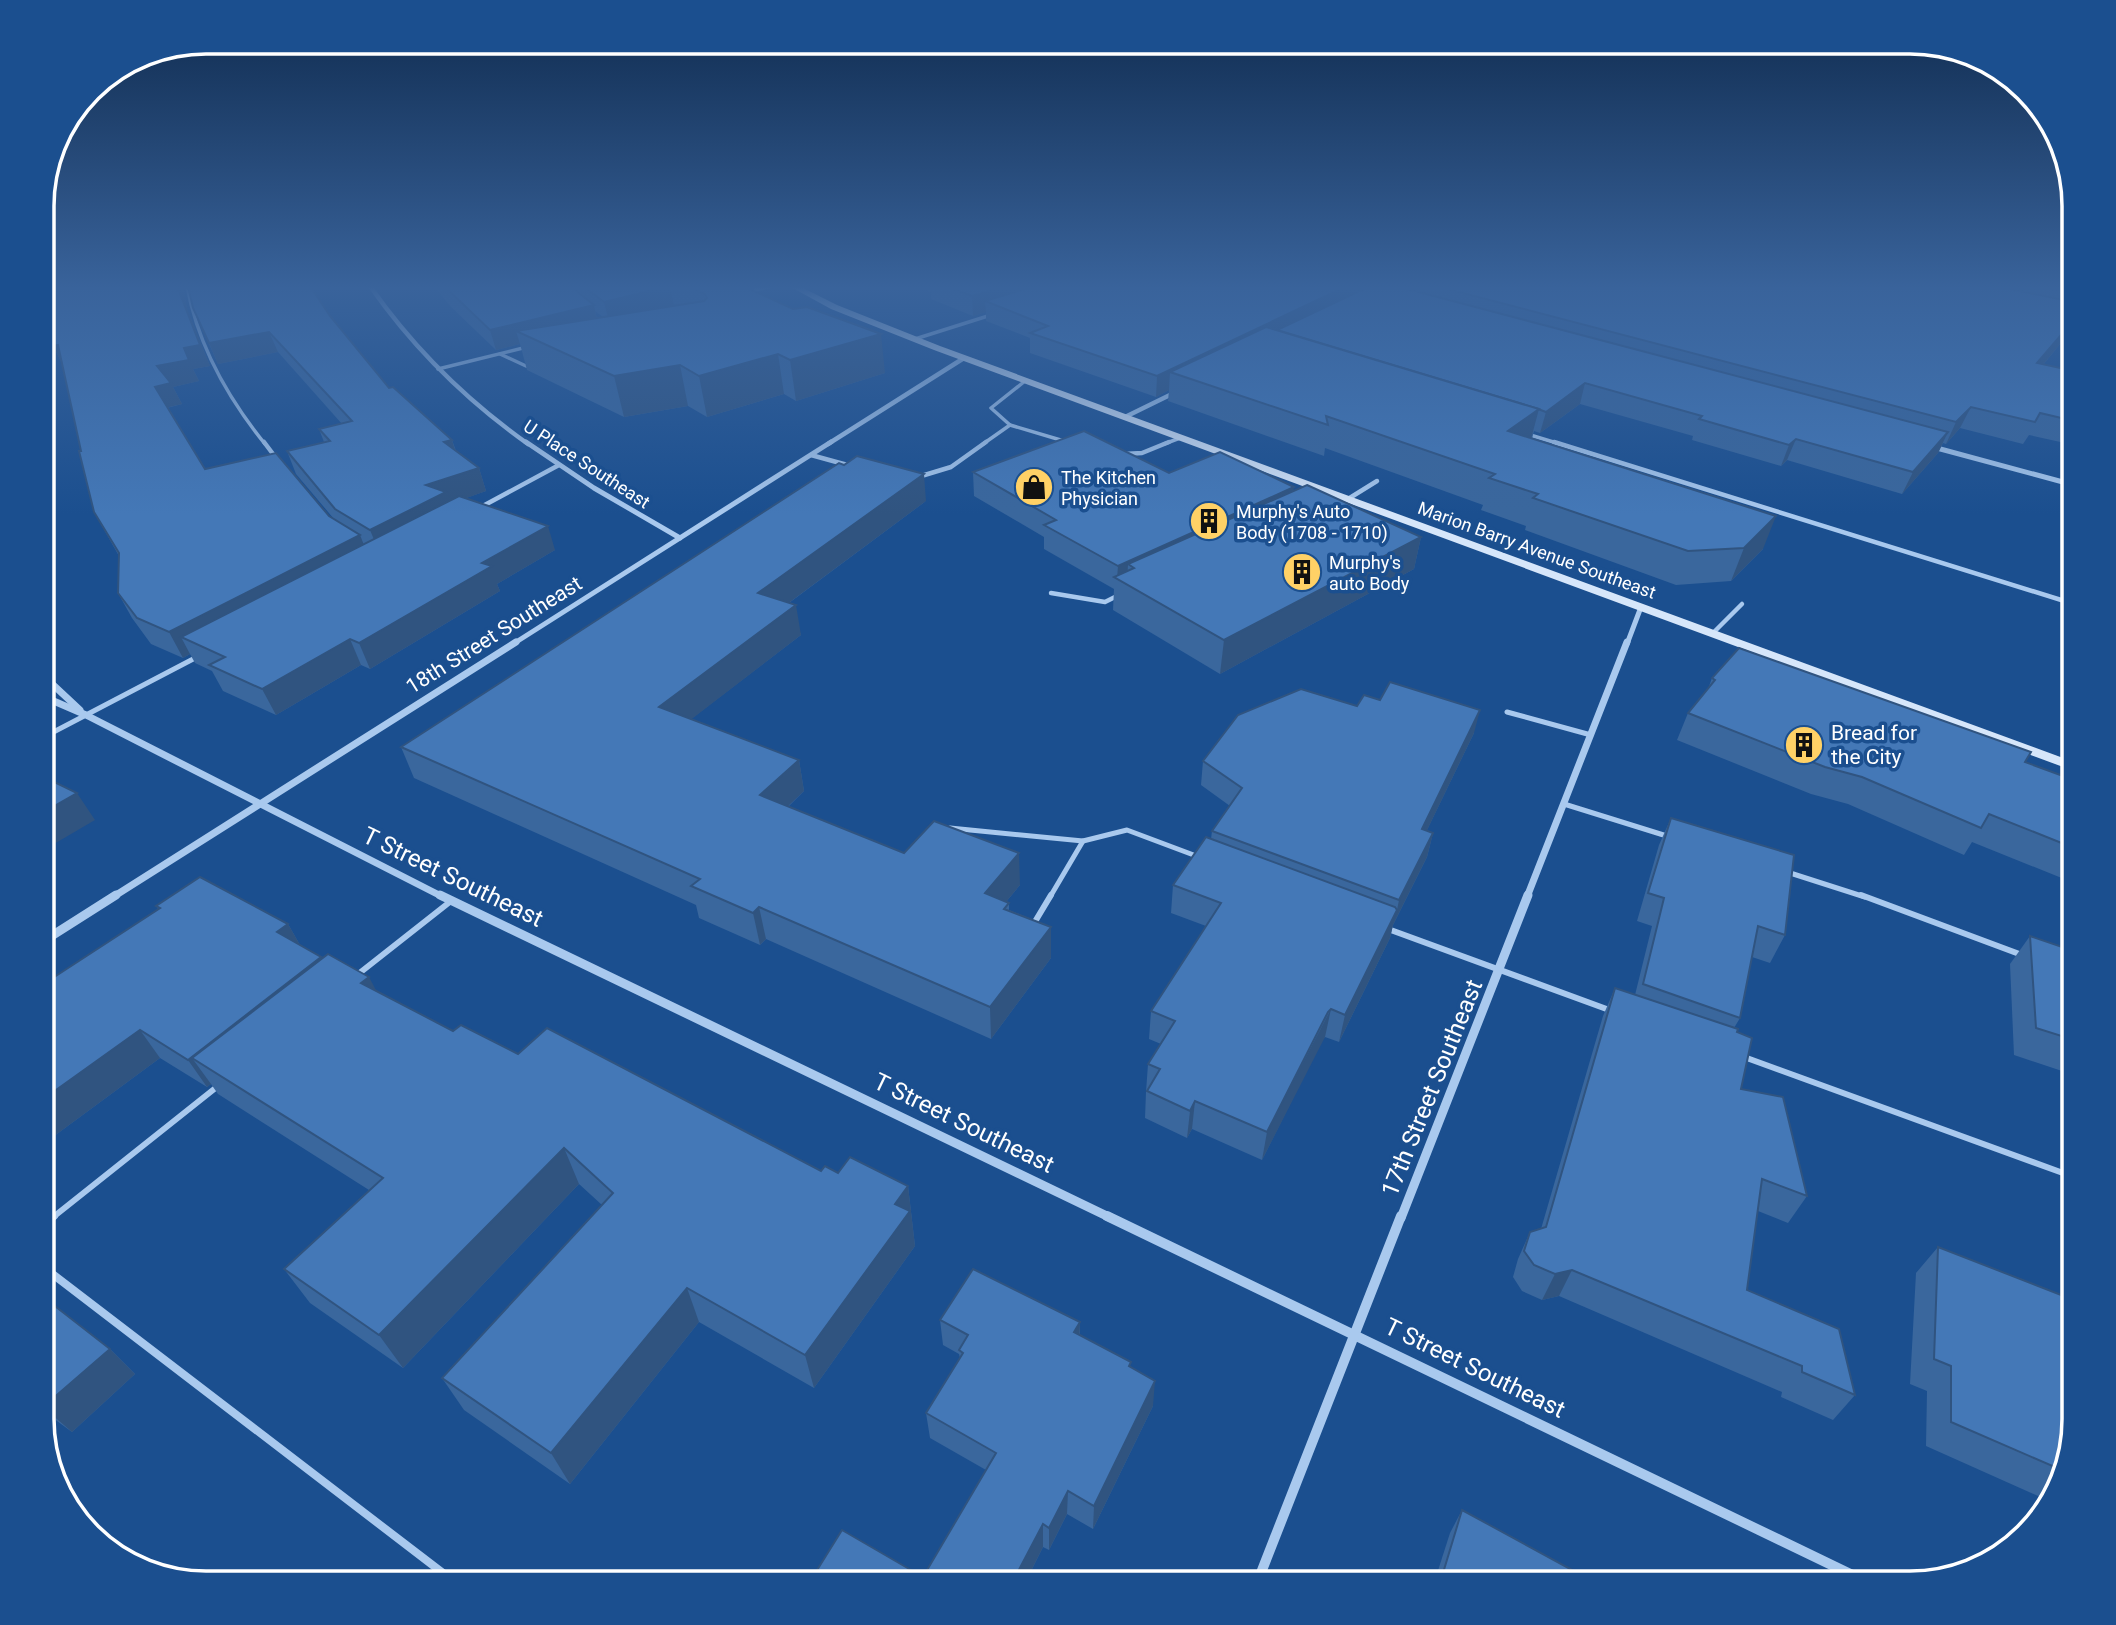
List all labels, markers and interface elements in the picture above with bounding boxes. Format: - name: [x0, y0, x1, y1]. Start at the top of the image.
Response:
- street label: U Place Southeast: [520, 415, 654, 513]
- shop icon: The Kitchen Physician: [1013, 466, 1055, 508]
- place label: The Kitchen Physician: [1061, 467, 1156, 509]
- street label: Marion Barry Avenue Southeast: [1415, 497, 1659, 603]
- building icon: Murphy's Auto Body (1708 - 1710): [1188, 500, 1230, 542]
- place label: Murphy's Auto Body (1708 - 1710): [1236, 501, 1388, 544]
- building icon: Murphy's auto Body: [1281, 551, 1323, 593]
- place label: Murphy's auto Body: [1329, 552, 1410, 594]
- street label: 18th Street Southeast: [402, 571, 586, 699]
- place label: Bread for the City: [1831, 721, 1917, 769]
- building icon: Bread for the City: [1783, 724, 1825, 766]
- street label: T Street Southeast: [358, 821, 548, 933]
- street label: 17th Street Southeast: [1376, 975, 1488, 1201]
- street label: T Street Southeast: [869, 1067, 1059, 1179]
- street label: T Street Southeast: [1380, 1312, 1570, 1424]

